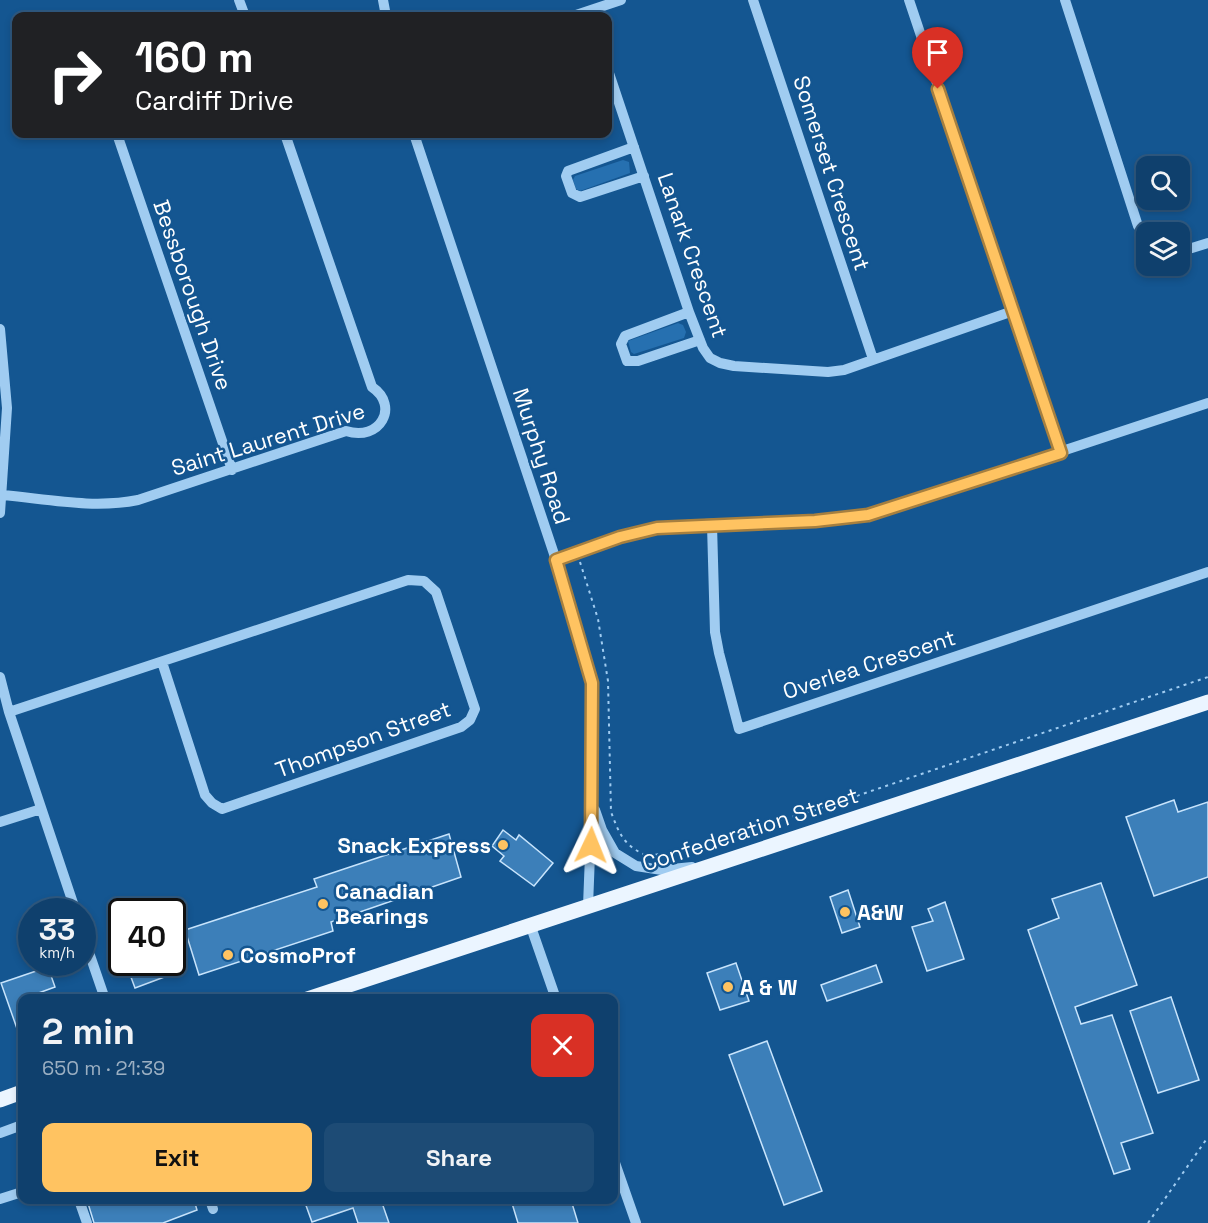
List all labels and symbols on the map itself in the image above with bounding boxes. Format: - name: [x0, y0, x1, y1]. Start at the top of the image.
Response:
- pin: [912, 27, 963, 89]
- street label: Somerset Crescent: [787, 72, 877, 274]
- street label: Lanark Crescent: [652, 169, 734, 341]
- street label: Bessborough Drive: [147, 196, 239, 394]
- street label: Murphy Road: [507, 384, 577, 528]
- street label: Saint Laurent Drive: [168, 396, 368, 482]
- street label: Overlea Crescent: [779, 623, 959, 705]
- street label: Thompson Street: [271, 694, 455, 784]
- street label: Confederation Street: [638, 781, 862, 877]
- position arrow: [559, 813, 623, 877]
- place label: Snack Express: [337, 831, 491, 859]
- marker: Snack Express: [496, 838, 510, 852]
- place label: Canadian Bearings: [335, 877, 434, 930]
- marker: Canadian Bearings: [316, 897, 330, 911]
- speed limit sign: 40: [108, 898, 186, 976]
- place label: A&W: [857, 898, 904, 926]
- marker: A&W: [838, 905, 852, 919]
- place label: CosmoProf: [240, 941, 356, 969]
- marker: CosmoProf: [221, 948, 235, 962]
- place label: A & W: [740, 973, 798, 1001]
- marker: A & W: [721, 980, 735, 994]

